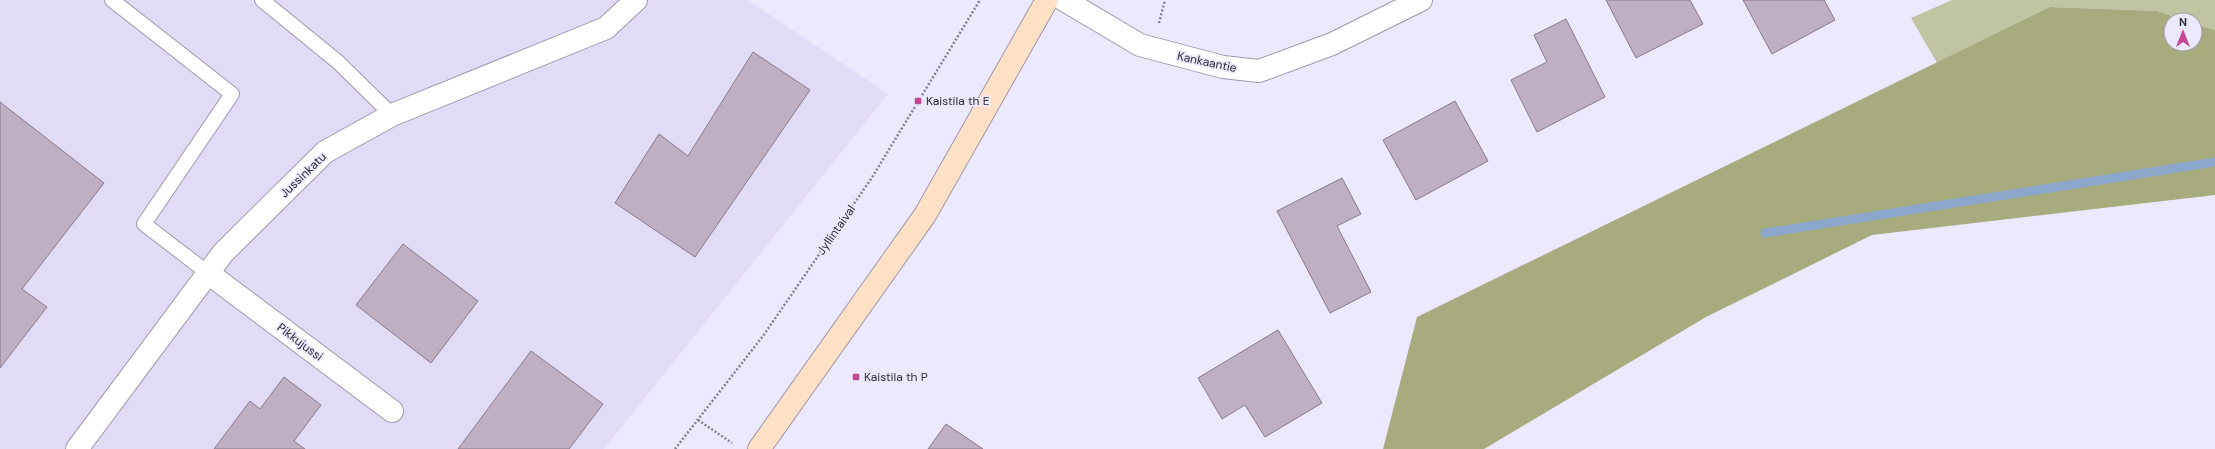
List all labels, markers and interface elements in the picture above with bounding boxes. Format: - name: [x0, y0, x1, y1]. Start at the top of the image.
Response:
- north arrow: [2163, 12, 2203, 52]
- text: N: [2179, 15, 2187, 29]
- street label: Kankaantie: [1176, 48, 1238, 76]
- place label: Kaistila th E: [926, 93, 990, 109]
- marker: Kaistila th E: [913, 96, 923, 106]
- street label: Jussinkatu: [276, 149, 330, 201]
- street label: Jyllintaival: [813, 202, 859, 258]
- street label: Pikkujussi: [274, 319, 326, 365]
- place label: Kaistila th P: [864, 369, 928, 385]
- marker: Kaistila th P: [851, 372, 861, 382]

